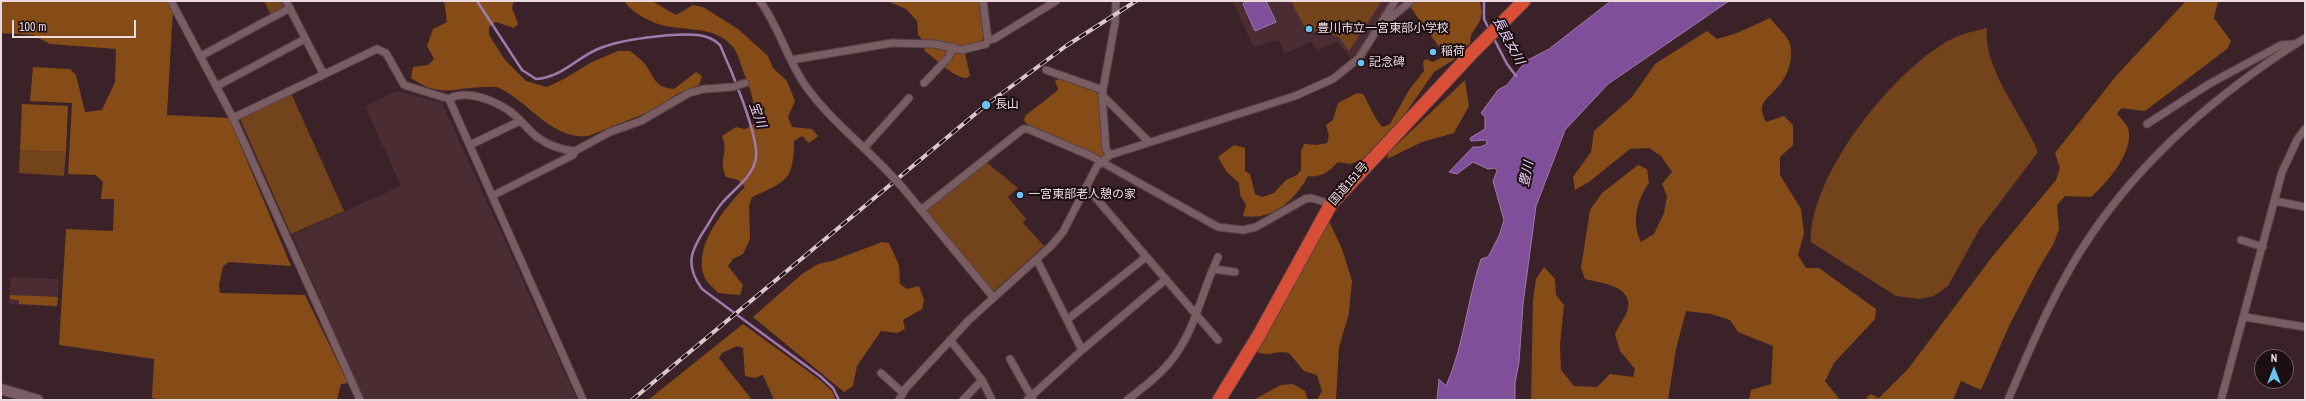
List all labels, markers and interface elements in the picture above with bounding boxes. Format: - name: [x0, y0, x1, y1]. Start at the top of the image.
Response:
- scale bar: [14, 12, 138, 38]
- water label: 長良女川: [1489, 14, 1527, 68]
- text: 100 m: [19, 19, 46, 35]
- place label: 豊川市立一宮東部小学校: [1317, 22, 1449, 36]
- marker: 豊川市立一宮東部小学校: [1304, 24, 1314, 34]
- place label: 稲荷: [1441, 45, 1465, 59]
- marker: 稲荷: [1428, 47, 1438, 57]
- place label: 記念碑: [1369, 56, 1405, 70]
- marker: 記念碑: [1356, 58, 1366, 68]
- place label: 長山: [995, 98, 1019, 112]
- marker: 長山: [980, 99, 992, 111]
- water label: 宝川: [745, 100, 769, 130]
- street label: 国道151号: [1326, 159, 1372, 209]
- water label: 豊川: [1517, 160, 1537, 188]
- place label: 一宮東部老人憩の家: [1028, 188, 1136, 202]
- marker: 一宮東部老人憩の家: [1015, 190, 1025, 200]
- north arrow: [2254, 349, 2294, 389]
- text: N: [2271, 351, 2277, 365]

